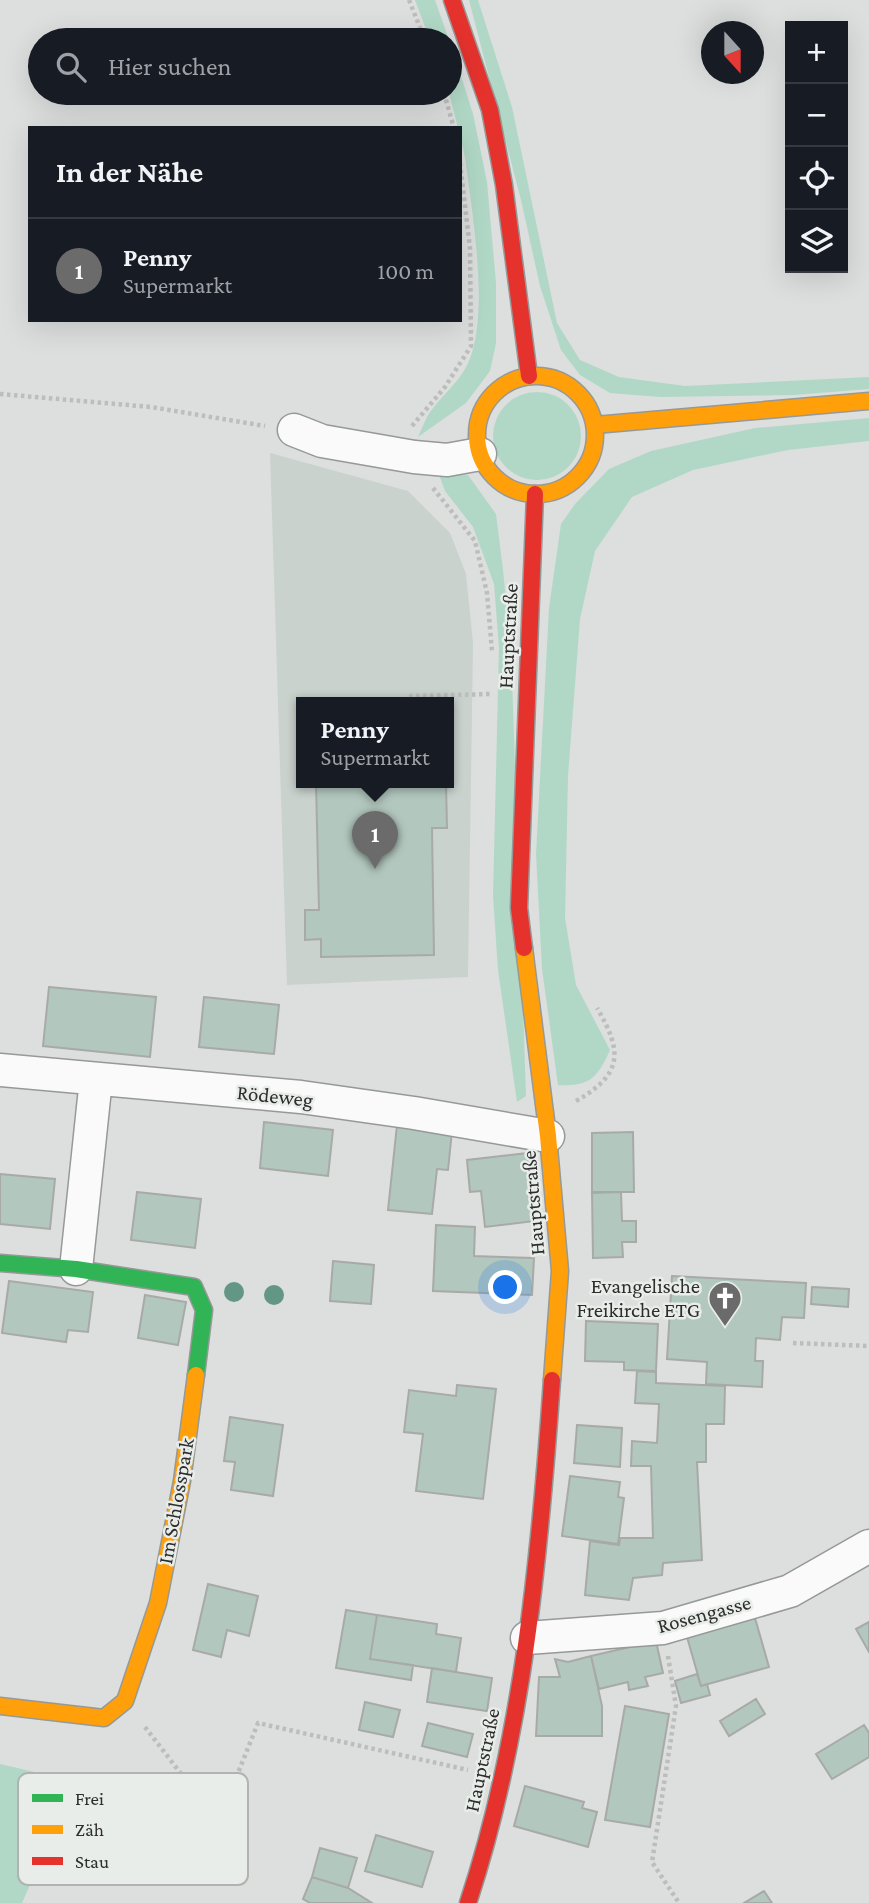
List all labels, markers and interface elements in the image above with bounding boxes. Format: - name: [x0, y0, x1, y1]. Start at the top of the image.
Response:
- north arrow: [701, 21, 764, 84]
- map controls: [785, 21, 848, 273]
- button: +: [785, 21, 848, 84]
- search box: [28, 28, 462, 105]
- icon: search: [52, 48, 90, 86]
- text: Hier suchen: [108, 52, 231, 81]
- button: −: [785, 84, 848, 147]
- button: locate: [785, 147, 848, 210]
- text: In der Nähe: [56, 155, 203, 188]
- button: layers: [785, 210, 848, 273]
- text: Penny: [123, 243, 191, 272]
- text: 1: [75, 258, 83, 284]
- text: 100 m: [378, 258, 434, 284]
- text: Supermarkt: [123, 272, 232, 298]
- street label: Hauptstraße: [493, 583, 523, 689]
- popup: [296, 697, 454, 788]
- text: Penny: [320, 715, 389, 744]
- text: Supermarkt: [320, 744, 430, 770]
- pin: 1: [352, 811, 398, 869]
- street label: Rödeweg: [236, 1080, 314, 1112]
- street label: Hauptstraße: [516, 1150, 550, 1256]
- your location: [488, 1270, 522, 1304]
- place label: Evangelische Freikirche ETG: [577, 1274, 700, 1322]
- church icon: Evangelische Freikirche ETG: [706, 1279, 744, 1328]
- street label: Im Schlosspark: [153, 1436, 199, 1566]
- street label: Rosengasse: [655, 1590, 753, 1638]
- street label: Hauptstraße: [459, 1706, 505, 1814]
- legend: [18, 1773, 248, 1885]
- text: Frei: [75, 1788, 104, 1809]
- text: Zäh: [75, 1819, 104, 1840]
- text: Stau: [75, 1851, 109, 1872]

